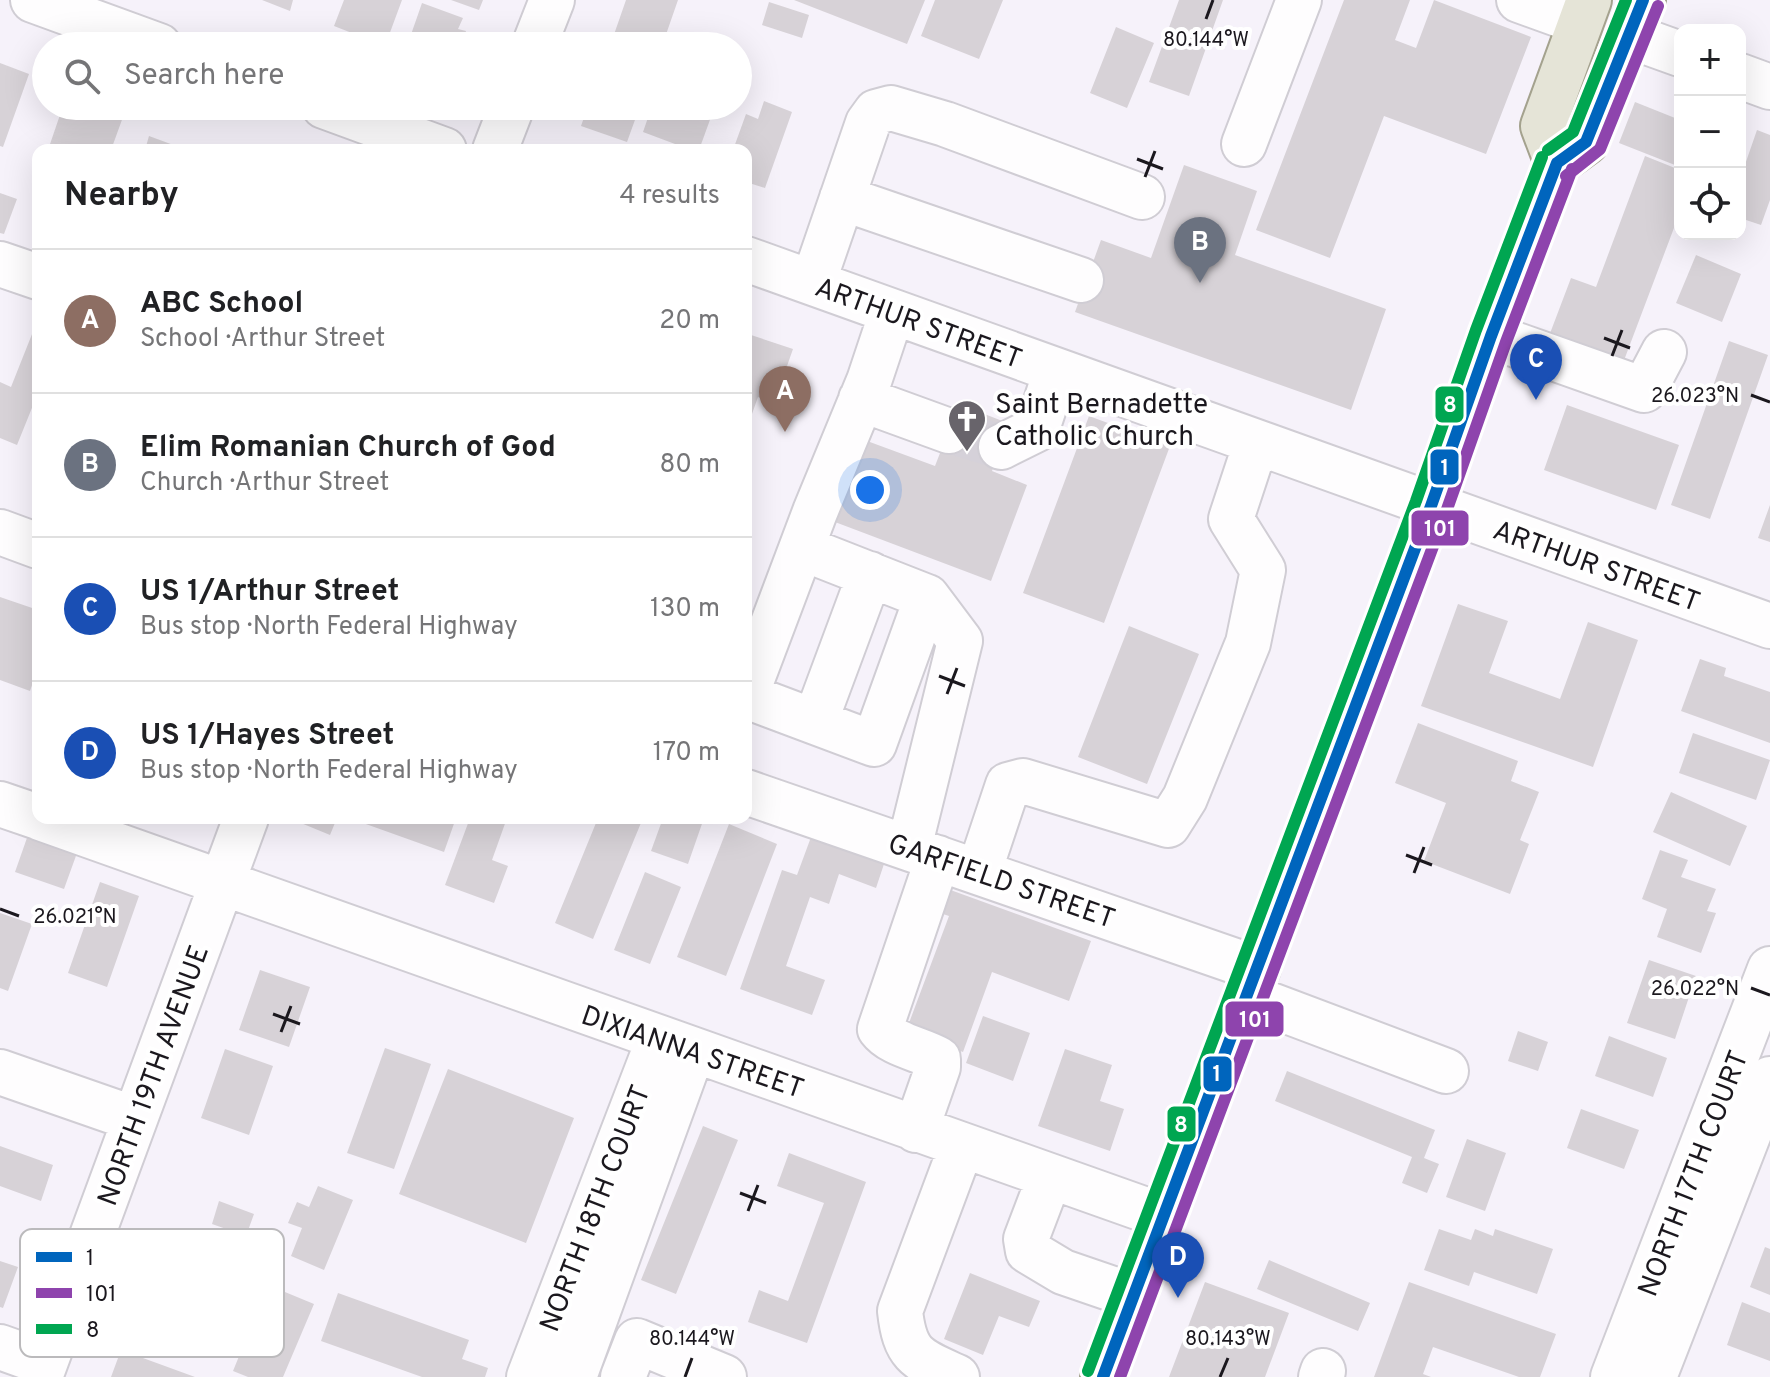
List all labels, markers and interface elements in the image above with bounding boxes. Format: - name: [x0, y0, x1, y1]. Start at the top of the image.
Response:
- map controls: [1674, 24, 1746, 240]
- button: +: [1674, 24, 1746, 96]
- text: 80.144°W: [1163, 28, 1249, 54]
- search box: [32, 32, 752, 120]
- icon: search: [60, 54, 104, 98]
- text: Search here: [124, 58, 284, 95]
- button: −: [1674, 96, 1746, 168]
- button: locate: [1674, 168, 1746, 240]
- text: Nearby: [64, 175, 179, 218]
- text: 4 results: [619, 180, 720, 213]
- pin: B: [1174, 217, 1226, 283]
- street label: ARTHUR STREET: [810, 271, 1026, 379]
- text: ABC School: [140, 286, 303, 323]
- text: A: [81, 305, 99, 338]
- text: 20 m: [659, 305, 720, 338]
- text: School · Arthur Street: [140, 323, 385, 356]
- pin: C: [1510, 334, 1562, 400]
- pin: A: [759, 366, 811, 432]
- text: 26.023°N: [1651, 384, 1739, 410]
- line badge: 8: [1434, 385, 1465, 424]
- place label: Saint Bernadette Catholic Church: [995, 388, 1208, 456]
- text: 8: [1443, 393, 1457, 420]
- church icon: Saint Bernadette Catholic Church: [946, 398, 988, 453]
- text: Elim Romanian Church of God: [140, 430, 556, 467]
- line badge: 1: [1429, 448, 1460, 486]
- text: B: [81, 449, 99, 482]
- text: 80 m: [660, 449, 720, 482]
- text: 1: [1441, 456, 1449, 483]
- text: Church · Arthur Street: [140, 467, 389, 500]
- your location: [850, 470, 890, 510]
- line badge: 101: [1410, 509, 1470, 547]
- street label: ARTHUR STREET: [1488, 514, 1704, 622]
- text: 101: [1424, 517, 1456, 544]
- text: US 1/Arthur Street: [140, 574, 399, 611]
- text: C: [82, 593, 98, 626]
- text: 130 m: [650, 593, 720, 626]
- text: Bus stop · North Federal Highway: [140, 611, 518, 644]
- text: US 1/Hayes Street: [140, 718, 394, 755]
- text: D: [81, 737, 99, 770]
- text: 170 m: [653, 737, 720, 770]
- text: Bus stop · North Federal Highway: [140, 755, 518, 788]
- street label: GARFIELD STREET: [883, 827, 1119, 939]
- text: 26.021°N: [33, 905, 117, 931]
- street label: NORTH 19TH AVENUE: [91, 941, 219, 1211]
- text: 26.022°N: [1651, 977, 1739, 1003]
- street label: DIXIANNA STREET: [576, 999, 808, 1109]
- line badge: 101: [1224, 1000, 1285, 1038]
- text: 101: [1239, 1008, 1271, 1035]
- street label: NORTH 17TH COURT: [1631, 1046, 1758, 1302]
- line badge: 1: [1202, 1055, 1233, 1093]
- text: 1: [1213, 1062, 1221, 1089]
- street label: NORTH 18TH COURT: [533, 1081, 660, 1338]
- line badge: 8: [1166, 1105, 1197, 1143]
- text: 8: [1174, 1113, 1188, 1140]
- legend: [20, 1229, 284, 1357]
- pin: D: [1152, 1232, 1204, 1298]
- text: 1: [86, 1246, 94, 1273]
- text: 101: [86, 1282, 117, 1309]
- text: 8: [86, 1318, 99, 1345]
- text: 80.144°W: [649, 1327, 735, 1353]
- text: 80.143°W: [1185, 1327, 1271, 1353]

